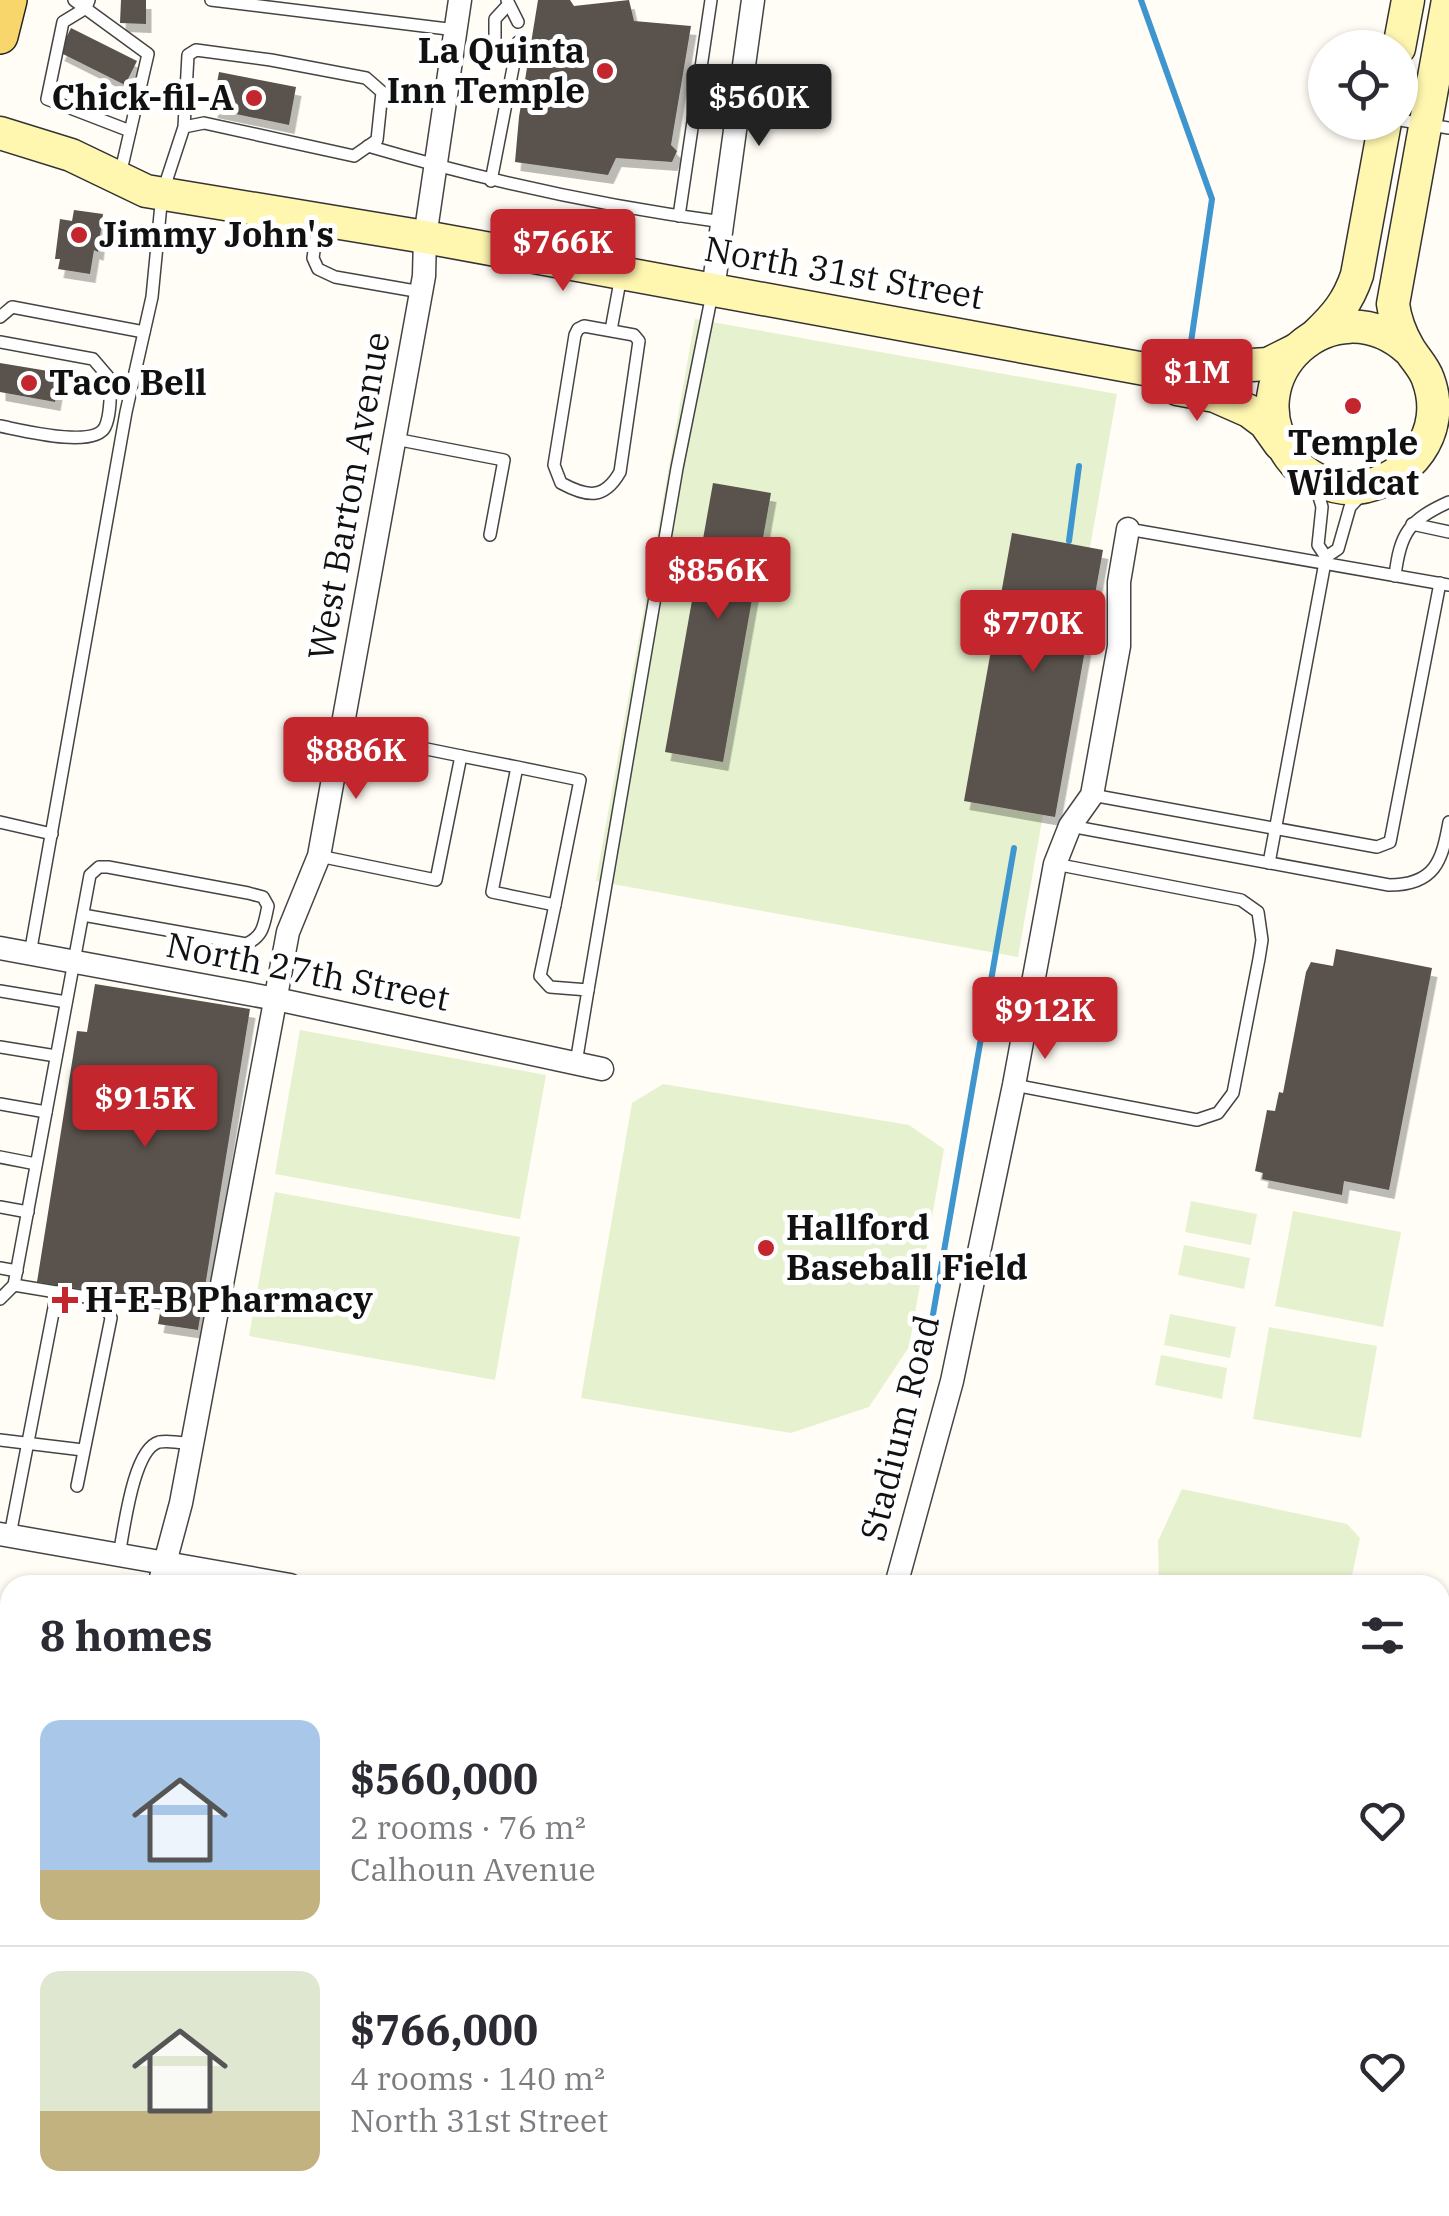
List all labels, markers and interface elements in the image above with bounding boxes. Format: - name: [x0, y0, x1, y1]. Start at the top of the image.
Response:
- place label: La Quinta Inn Temple: [387, 27, 585, 113]
- map controls: [1308, 30, 1418, 140]
- button: locate: [1308, 30, 1418, 140]
- marker: La Quinta Inn Temple: [594, 60, 616, 82]
- pin: $560K: [689, 64, 829, 149]
- place label: Chick-fil-A: [52, 74, 235, 120]
- text: $560K: [708, 75, 810, 117]
- marker: Chick-fil-A: [243, 87, 265, 109]
- pin: $766K: [493, 209, 633, 294]
- place label: Jimmy John's: [99, 211, 334, 257]
- text: $766K: [512, 220, 614, 262]
- marker: Jimmy John's: [68, 224, 90, 246]
- street label: North 31st Street: [701, 225, 987, 319]
- street label: West Barton Avenue: [297, 328, 400, 663]
- pin: $1M: [1149, 339, 1245, 424]
- text: $1M: [1164, 350, 1230, 392]
- place label: Taco Bell: [49, 359, 207, 405]
- marker: Taco Bell: [18, 372, 40, 394]
- marker: Temple Wildcat: [1342, 395, 1364, 417]
- place label: Temple Wildcat: [1287, 419, 1419, 505]
- pin: $856K: [648, 537, 788, 622]
- text: $856K: [667, 548, 769, 590]
- pin: $770K: [963, 590, 1103, 675]
- text: $770K: [982, 601, 1084, 643]
- pin: $886K: [286, 717, 426, 802]
- text: $886K: [305, 728, 407, 770]
- street label: North 27th Street: [163, 921, 454, 1021]
- pin: $912K: [975, 977, 1115, 1062]
- text: $912K: [994, 988, 1096, 1030]
- pin: $915K: [75, 1065, 215, 1150]
- text: $915K: [94, 1076, 196, 1118]
- place label: Hallford Baseball Field: [786, 1204, 1028, 1290]
- marker: Hallford Baseball Field: [755, 1237, 777, 1259]
- place label: H-E-B Pharmacy: [85, 1276, 373, 1322]
- marker: H-E-B Pharmacy: [54, 1289, 76, 1311]
- street label: Stadium Road: [849, 1310, 949, 1545]
- text: 8 homes: [40, 1608, 213, 1663]
- icon: filters: [1355, 1608, 1410, 1663]
- text: $560,000: [350, 1751, 538, 1806]
- icon: home: [120, 1760, 240, 1880]
- icon: heart: [1355, 1793, 1410, 1848]
- text: 2 rooms · 76 m²: [350, 1806, 586, 1848]
- text: Calhoun Avenue: [350, 1848, 596, 1890]
- text: $766,000: [350, 2002, 538, 2057]
- icon: home: [120, 2011, 240, 2131]
- icon: heart: [1355, 2044, 1410, 2099]
- text: 4 rooms · 140 m²: [350, 2057, 605, 2099]
- text: North 31st Street: [350, 2099, 608, 2141]

